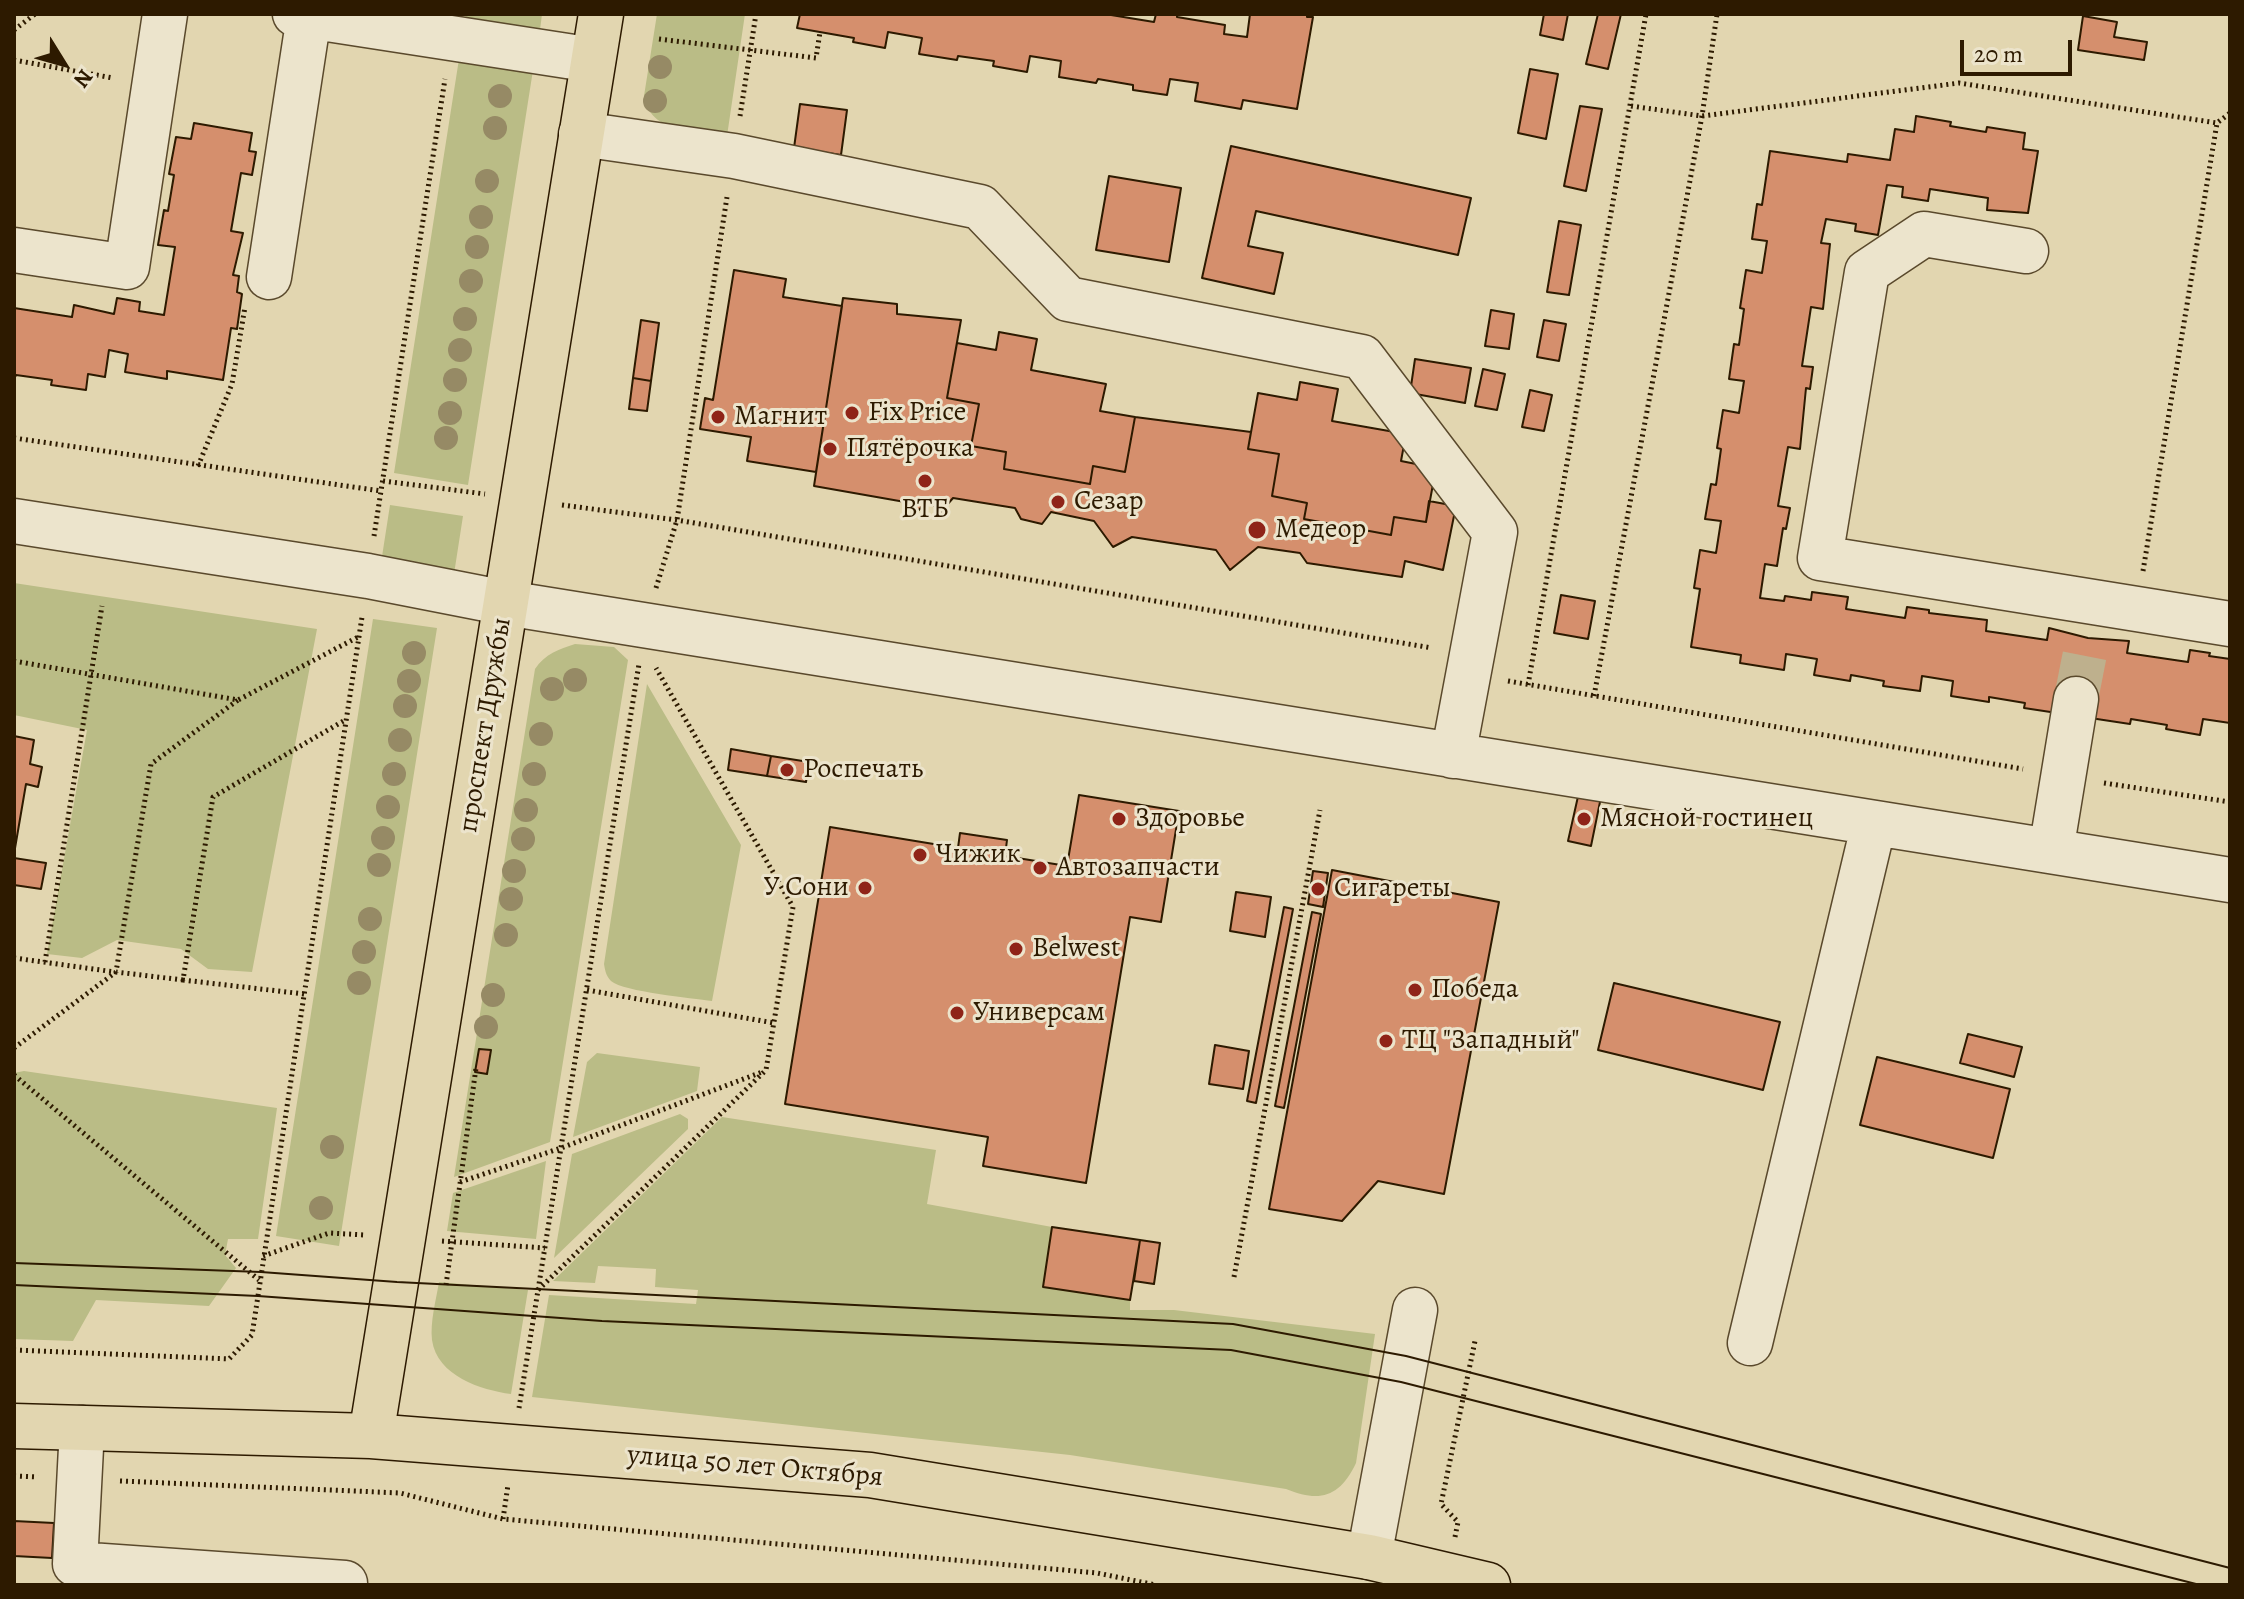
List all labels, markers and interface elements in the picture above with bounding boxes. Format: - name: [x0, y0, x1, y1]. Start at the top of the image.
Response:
- north arrow: [24, 24, 104, 104]
- scale bar: [1964, 24, 2076, 74]
- text: 20 m: [1974, 38, 2023, 70]
- text: N: [66, 63, 100, 94]
- place label: Fix Price: [868, 396, 966, 430]
- place label: Магнит: [734, 400, 827, 434]
- marker: Fix Price: [843, 404, 861, 422]
- marker: Магнит: [709, 408, 727, 426]
- place label: Пятёрочка: [846, 432, 974, 466]
- marker: Пятёрочка: [821, 440, 839, 458]
- marker: ВТБ: [916, 472, 934, 490]
- place label: Сезар: [1074, 485, 1143, 519]
- place label: ВТБ: [901, 493, 949, 527]
- marker: Сезар: [1049, 493, 1067, 511]
- place label: Медеор: [1275, 513, 1366, 547]
- marker: Медеор: [1246, 519, 1268, 541]
- street label: проспект Дружбы: [452, 615, 520, 835]
- place label: Роспечать: [803, 753, 923, 787]
- marker: Роспечать: [778, 761, 796, 779]
- place label: Здоровье: [1135, 802, 1245, 836]
- place label: Мясной гостинец: [1600, 802, 1813, 836]
- marker: Здоровье: [1110, 810, 1128, 828]
- marker: Мясной гостинец: [1575, 810, 1593, 828]
- place label: Чижик: [936, 838, 1021, 872]
- marker: Чижик: [911, 846, 929, 864]
- place label: Автозапчасти: [1056, 851, 1220, 885]
- marker: Автозапчасти: [1031, 859, 1049, 877]
- place label: У Сони: [763, 871, 849, 905]
- place label: Сигареты: [1334, 872, 1451, 906]
- marker: У Сони: [856, 879, 874, 897]
- marker: Сигареты: [1309, 880, 1327, 898]
- place label: Belwest: [1032, 932, 1120, 966]
- marker: Belwest: [1007, 940, 1025, 958]
- place label: Победа: [1431, 973, 1519, 1007]
- marker: Победа: [1406, 981, 1424, 999]
- place label: Универсам: [973, 996, 1105, 1030]
- marker: Универсам: [948, 1004, 966, 1022]
- place label: ТЦ "Западный": [1402, 1024, 1580, 1058]
- marker: ТЦ "Западный": [1377, 1032, 1395, 1050]
- street label: улица 50 лет Октября: [626, 1439, 884, 1495]

